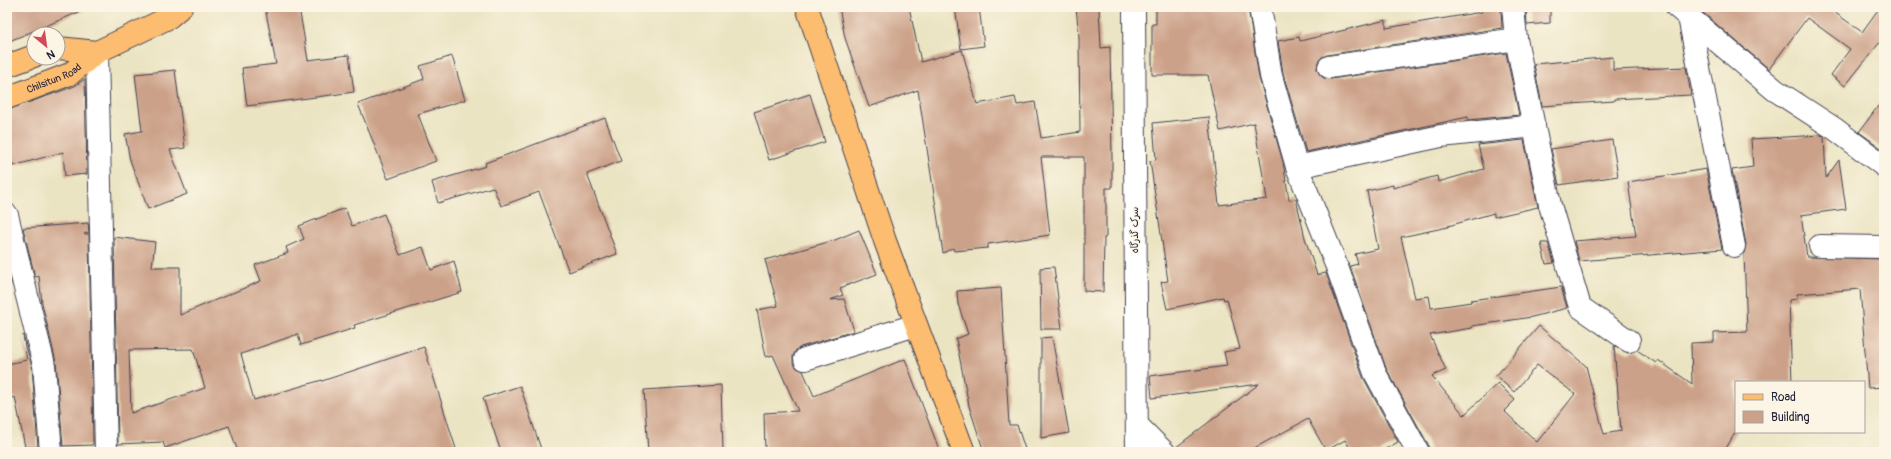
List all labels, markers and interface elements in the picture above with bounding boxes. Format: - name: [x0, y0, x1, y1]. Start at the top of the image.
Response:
- north arrow: [26, 26, 66, 66]
- text: N: [44, 47, 57, 62]
- street label: Chilsitun Road: [25, 61, 84, 96]
- street label: سرک گذرگاه: [1129, 206, 1141, 253]
- legend: [1735, 381, 1865, 433]
- text: Road: [1771, 390, 1796, 405]
- text: Building: [1771, 410, 1810, 425]

